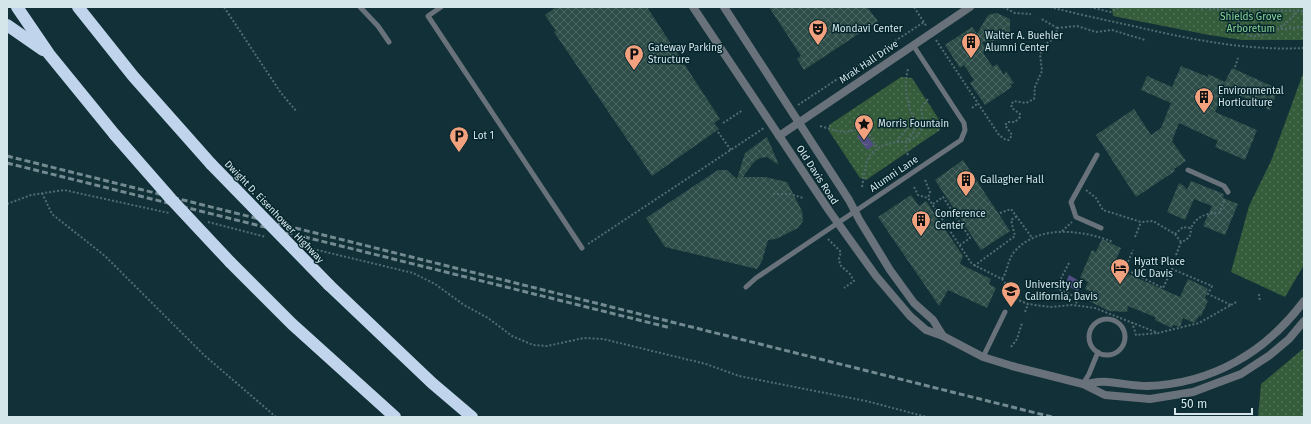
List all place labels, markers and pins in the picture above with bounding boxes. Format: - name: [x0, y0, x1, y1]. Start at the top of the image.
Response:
- theatre icon: Mondavi Center: [807, 18, 829, 46]
- place label: Mondavi Center: [832, 23, 903, 35]
- place label: Walter A. Buehler Alumni Center: [985, 30, 1063, 54]
- building icon: Walter A. Buehler Alumni Center: [960, 31, 982, 59]
- place label: Gateway Parking Structure: [648, 42, 723, 66]
- parking icon: Gateway Parking Structure: [623, 43, 645, 71]
- place label: Environmental Horticulture: [1218, 85, 1284, 109]
- building icon: Environmental Horticulture: [1193, 86, 1215, 114]
- place icon: Morris Fountain: [853, 113, 875, 141]
- place label: Morris Fountain: [878, 118, 949, 130]
- parking icon: Lot 1: [448, 125, 470, 153]
- place label: Lot 1: [473, 130, 494, 142]
- building icon: Gallagher Hall: [955, 169, 977, 197]
- place label: Gallagher Hall: [980, 174, 1044, 186]
- place label: Conference Center: [935, 208, 986, 232]
- building icon: Conference Center: [910, 209, 932, 237]
- place label: Hyatt Place UC Davis: [1134, 256, 1185, 280]
- hotel icon: Hyatt Place UC Davis: [1109, 257, 1131, 285]
- place label: University of California, Davis: [1025, 279, 1098, 303]
- school or university icon: University of California, Davis: [1000, 280, 1022, 308]

